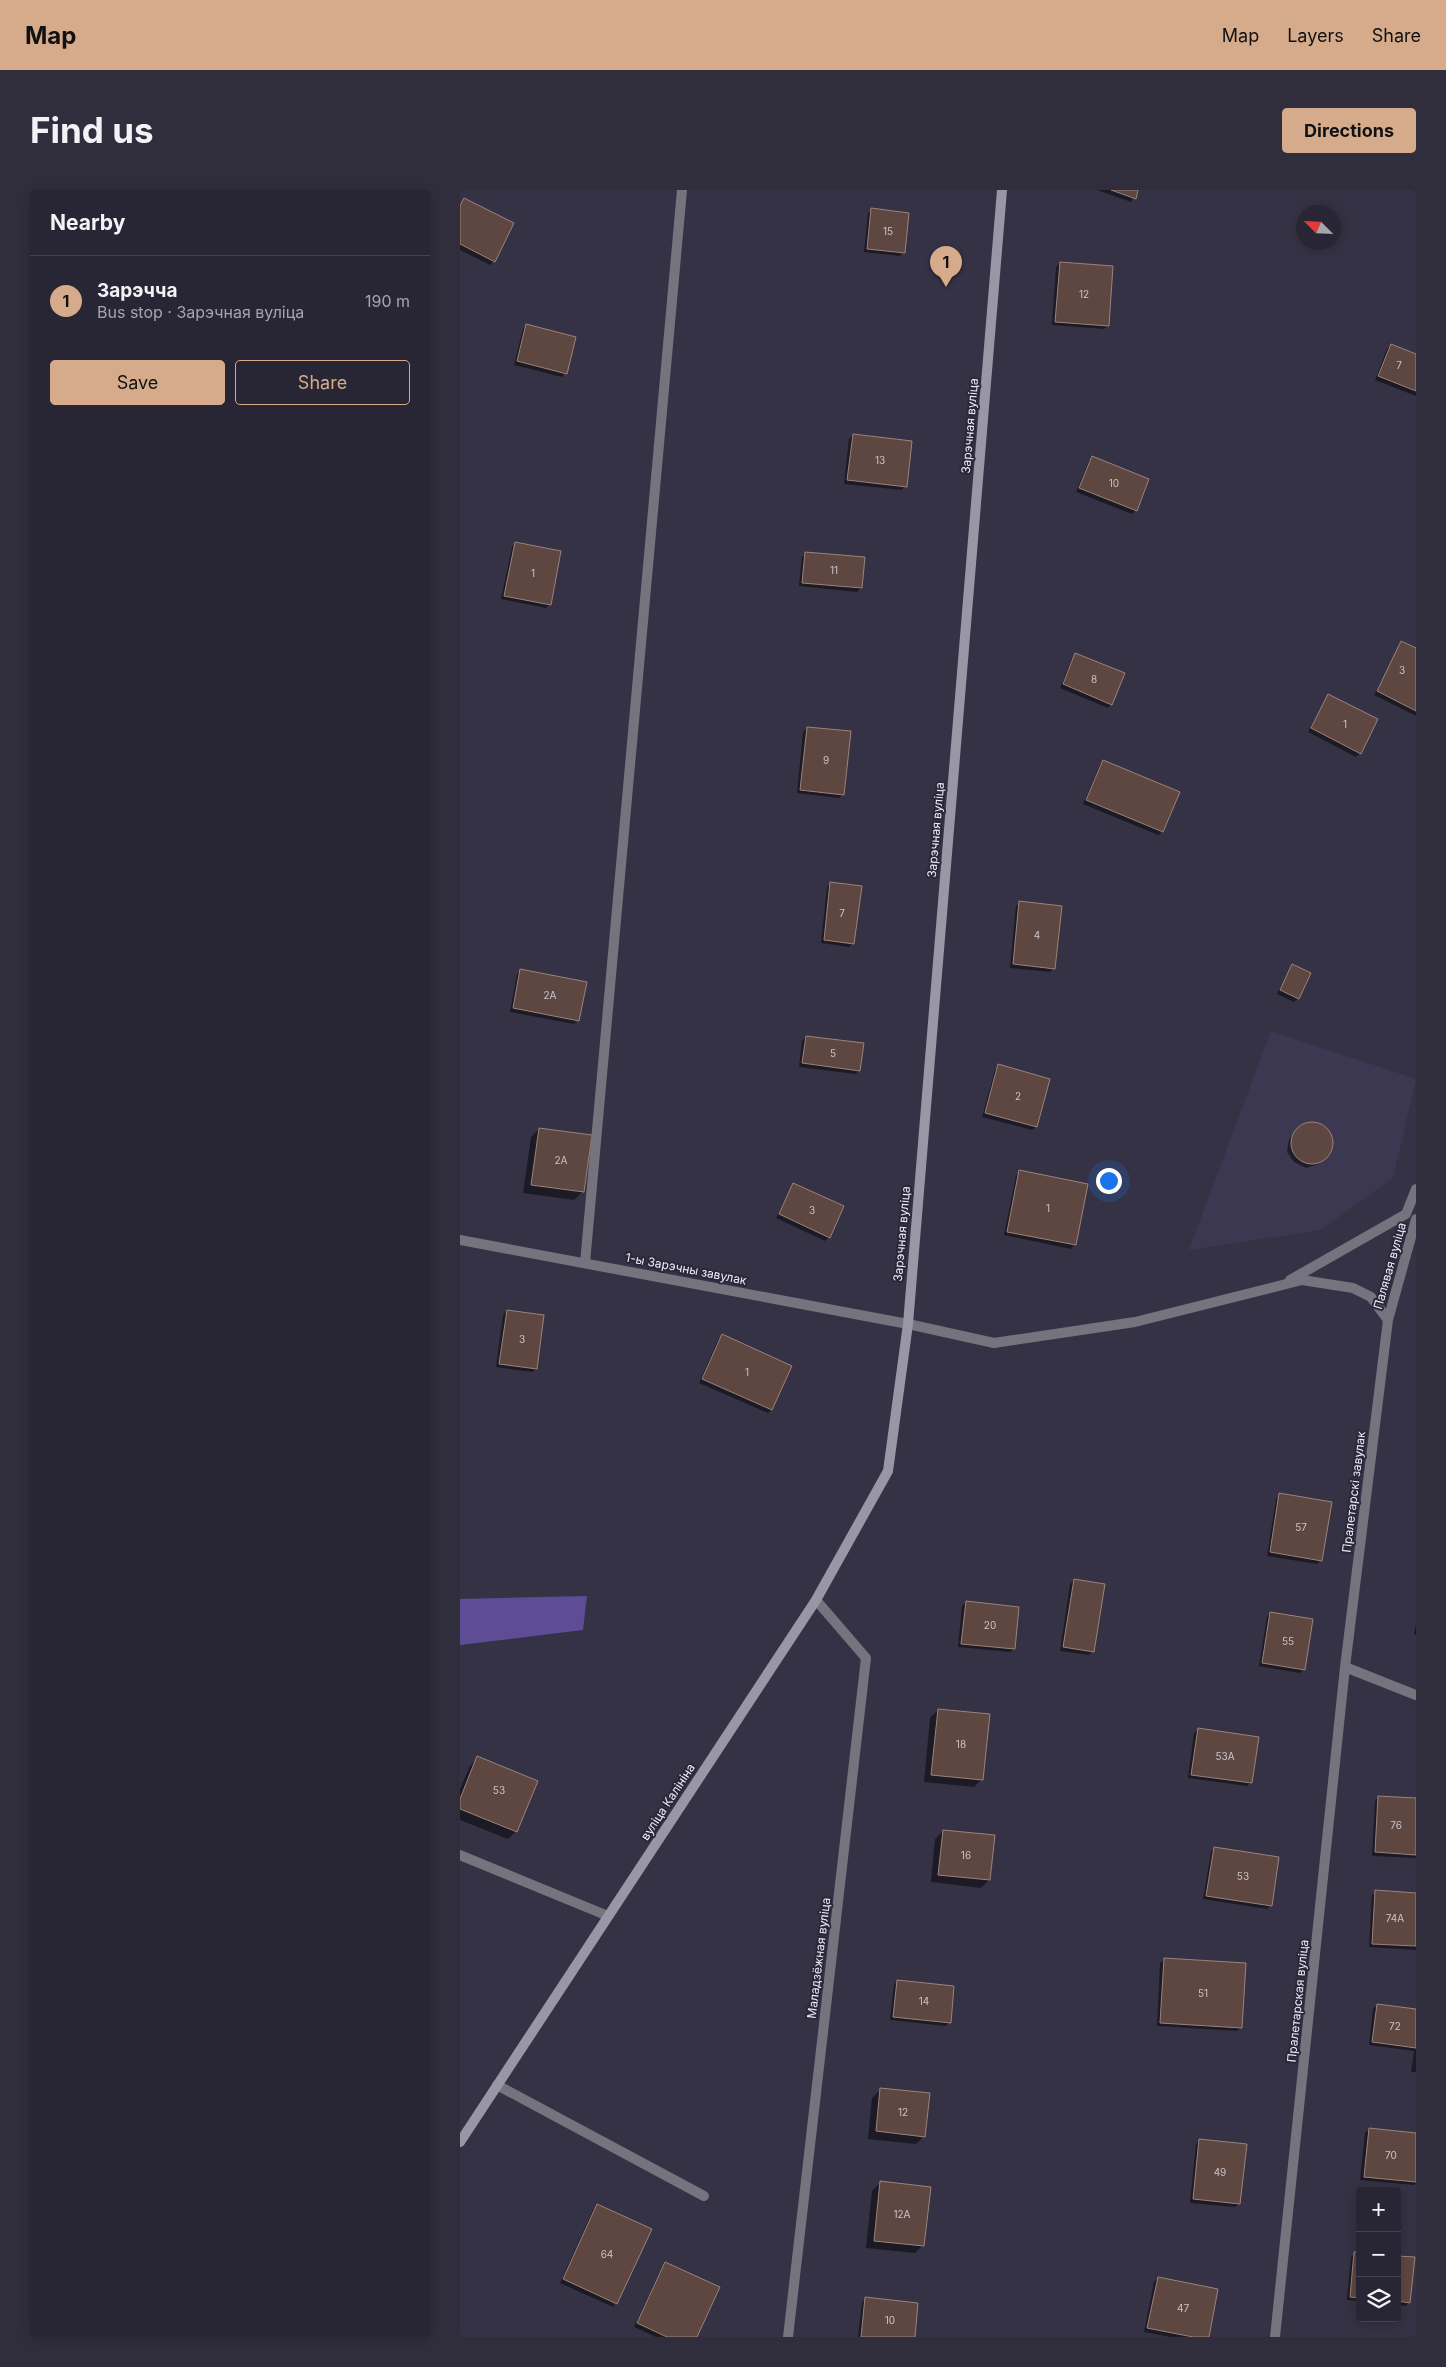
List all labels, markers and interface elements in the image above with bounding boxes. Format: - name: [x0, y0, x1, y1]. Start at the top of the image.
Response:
- text: Map: [25, 21, 76, 50]
- text: Map: [1222, 25, 1259, 46]
- text: Layers: [1287, 25, 1344, 46]
- text: Share: [1372, 25, 1421, 46]
- button: Directions: [1282, 108, 1416, 153]
- text: Find us: [30, 109, 154, 151]
- north arrow: [1296, 205, 1341, 250]
- text: Nearby: [50, 210, 125, 235]
- house number: 15: [883, 225, 893, 237]
- pin: 1: [930, 246, 962, 287]
- text: Зарэчча: [97, 279, 177, 302]
- house number: 12: [1079, 288, 1089, 300]
- text: 1: [63, 291, 69, 311]
- text: 190 m: [365, 291, 410, 311]
- text: Bus stop · Зарэчная вуліца: [97, 302, 304, 322]
- house number: 7: [1396, 359, 1402, 371]
- button: Save: [50, 360, 225, 405]
- button: Share: [235, 360, 410, 405]
- street label: Зарэчная вуліца: [958, 378, 981, 474]
- house number: 13: [875, 454, 885, 466]
- house number: 10: [1109, 477, 1119, 489]
- house number: 11: [830, 564, 838, 576]
- house number: 1: [531, 567, 535, 579]
- house number: 3: [1399, 664, 1405, 676]
- house number: 8: [1091, 673, 1097, 685]
- house number: 1: [1343, 718, 1347, 730]
- house number: 9: [823, 754, 829, 766]
- street label: Зарэчная вуліца: [924, 782, 947, 878]
- house number: 7: [839, 907, 845, 919]
- house number: 4: [1034, 929, 1040, 941]
- house number: 2А: [544, 989, 557, 1001]
- house number: 5: [830, 1047, 836, 1059]
- house number: 2: [1015, 1090, 1021, 1102]
- house number: 2А: [555, 1154, 568, 1166]
- your location: [1096, 1168, 1122, 1194]
- street label: Зарэчная вуліца: [890, 1186, 913, 1282]
- house number: 1: [1046, 1202, 1050, 1214]
- house number: 3: [809, 1204, 815, 1216]
- street label: Палявая вуліца: [1370, 1221, 1409, 1311]
- street label: 1-ы Зарэчны завулак: [624, 1249, 748, 1288]
- house number: 3: [519, 1333, 525, 1345]
- house number: 1: [745, 1366, 749, 1378]
- street label: Пралетарскі завулак: [1339, 1430, 1368, 1553]
- house number: 57: [1295, 1521, 1307, 1533]
- house number: 20: [984, 1619, 996, 1631]
- house number: 55: [1282, 1635, 1294, 1647]
- house number: 18: [956, 1738, 966, 1750]
- house number: 53А: [1215, 1750, 1235, 1762]
- street label: вуліца Калініна: [637, 1761, 698, 1843]
- house number: 53: [493, 1784, 505, 1796]
- house number: 76: [1390, 1819, 1402, 1831]
- house number: 16: [961, 1849, 971, 1861]
- house number: 53: [1237, 1870, 1249, 1882]
- street label: Маладзёжная вуліца: [804, 1897, 833, 2019]
- house number: 74А: [1386, 1912, 1404, 1924]
- street label: Пралетарская вуліца: [1284, 1939, 1311, 2063]
- house number: 51: [1198, 1987, 1208, 1999]
- house number: 14: [919, 1995, 929, 2007]
- house number: 72: [1389, 2020, 1401, 2032]
- house number: 12: [898, 2106, 908, 2118]
- house number: 70: [1385, 2149, 1397, 2161]
- house number: 49: [1214, 2166, 1226, 2178]
- map controls: [1356, 2187, 1401, 2322]
- button: +: [1356, 2187, 1401, 2232]
- house number: 12А: [893, 2208, 911, 2220]
- button: −: [1356, 2232, 1401, 2277]
- house number: 64: [601, 2248, 613, 2260]
- button: layers: [1356, 2277, 1401, 2322]
- house number: 47: [1177, 2302, 1189, 2314]
- house number: 10: [885, 2314, 895, 2326]

